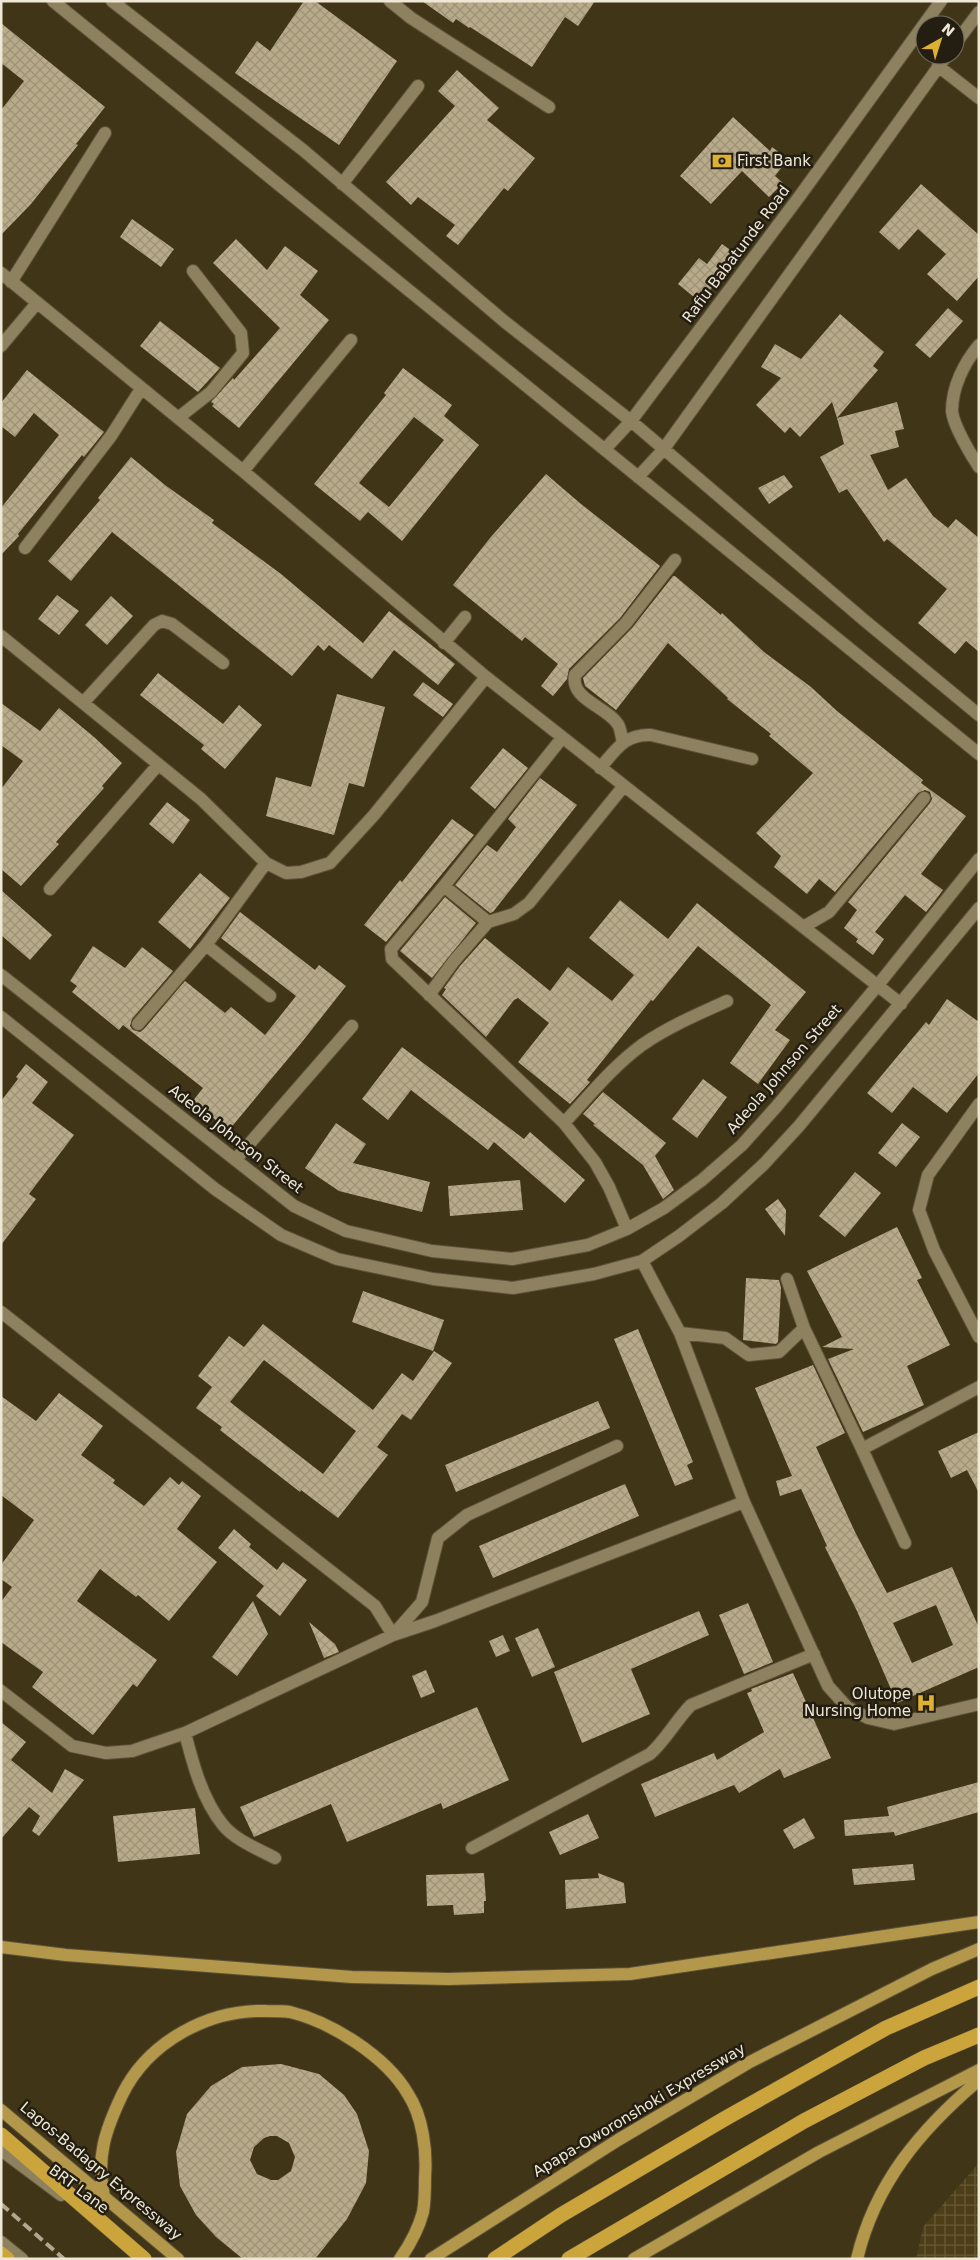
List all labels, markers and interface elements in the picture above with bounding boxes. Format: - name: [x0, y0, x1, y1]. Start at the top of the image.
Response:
- north arrow: [915, 15, 965, 65]
- text: N: [939, 20, 958, 40]
- bank icon: First Bank: [711, 150, 733, 172]
- place label: First Bank: [737, 152, 811, 170]
- street label: Rafiu Babatunde Road: [678, 182, 794, 326]
- street label: Adeola Johnson Street: [723, 1001, 845, 1137]
- street label: Adeola Johnson Street: [165, 1081, 307, 1197]
- place label: Olutope Nursing Home: [804, 1685, 911, 1720]
- hospital icon: Olutope Nursing Home: [915, 1692, 937, 1714]
- street label: Apapa-Oworonshoki Expressway: [530, 2039, 748, 2181]
- street label: Lagos-Badagry Expressway: [17, 2098, 186, 2244]
- street label: BRT Lane: [46, 2161, 112, 2217]

